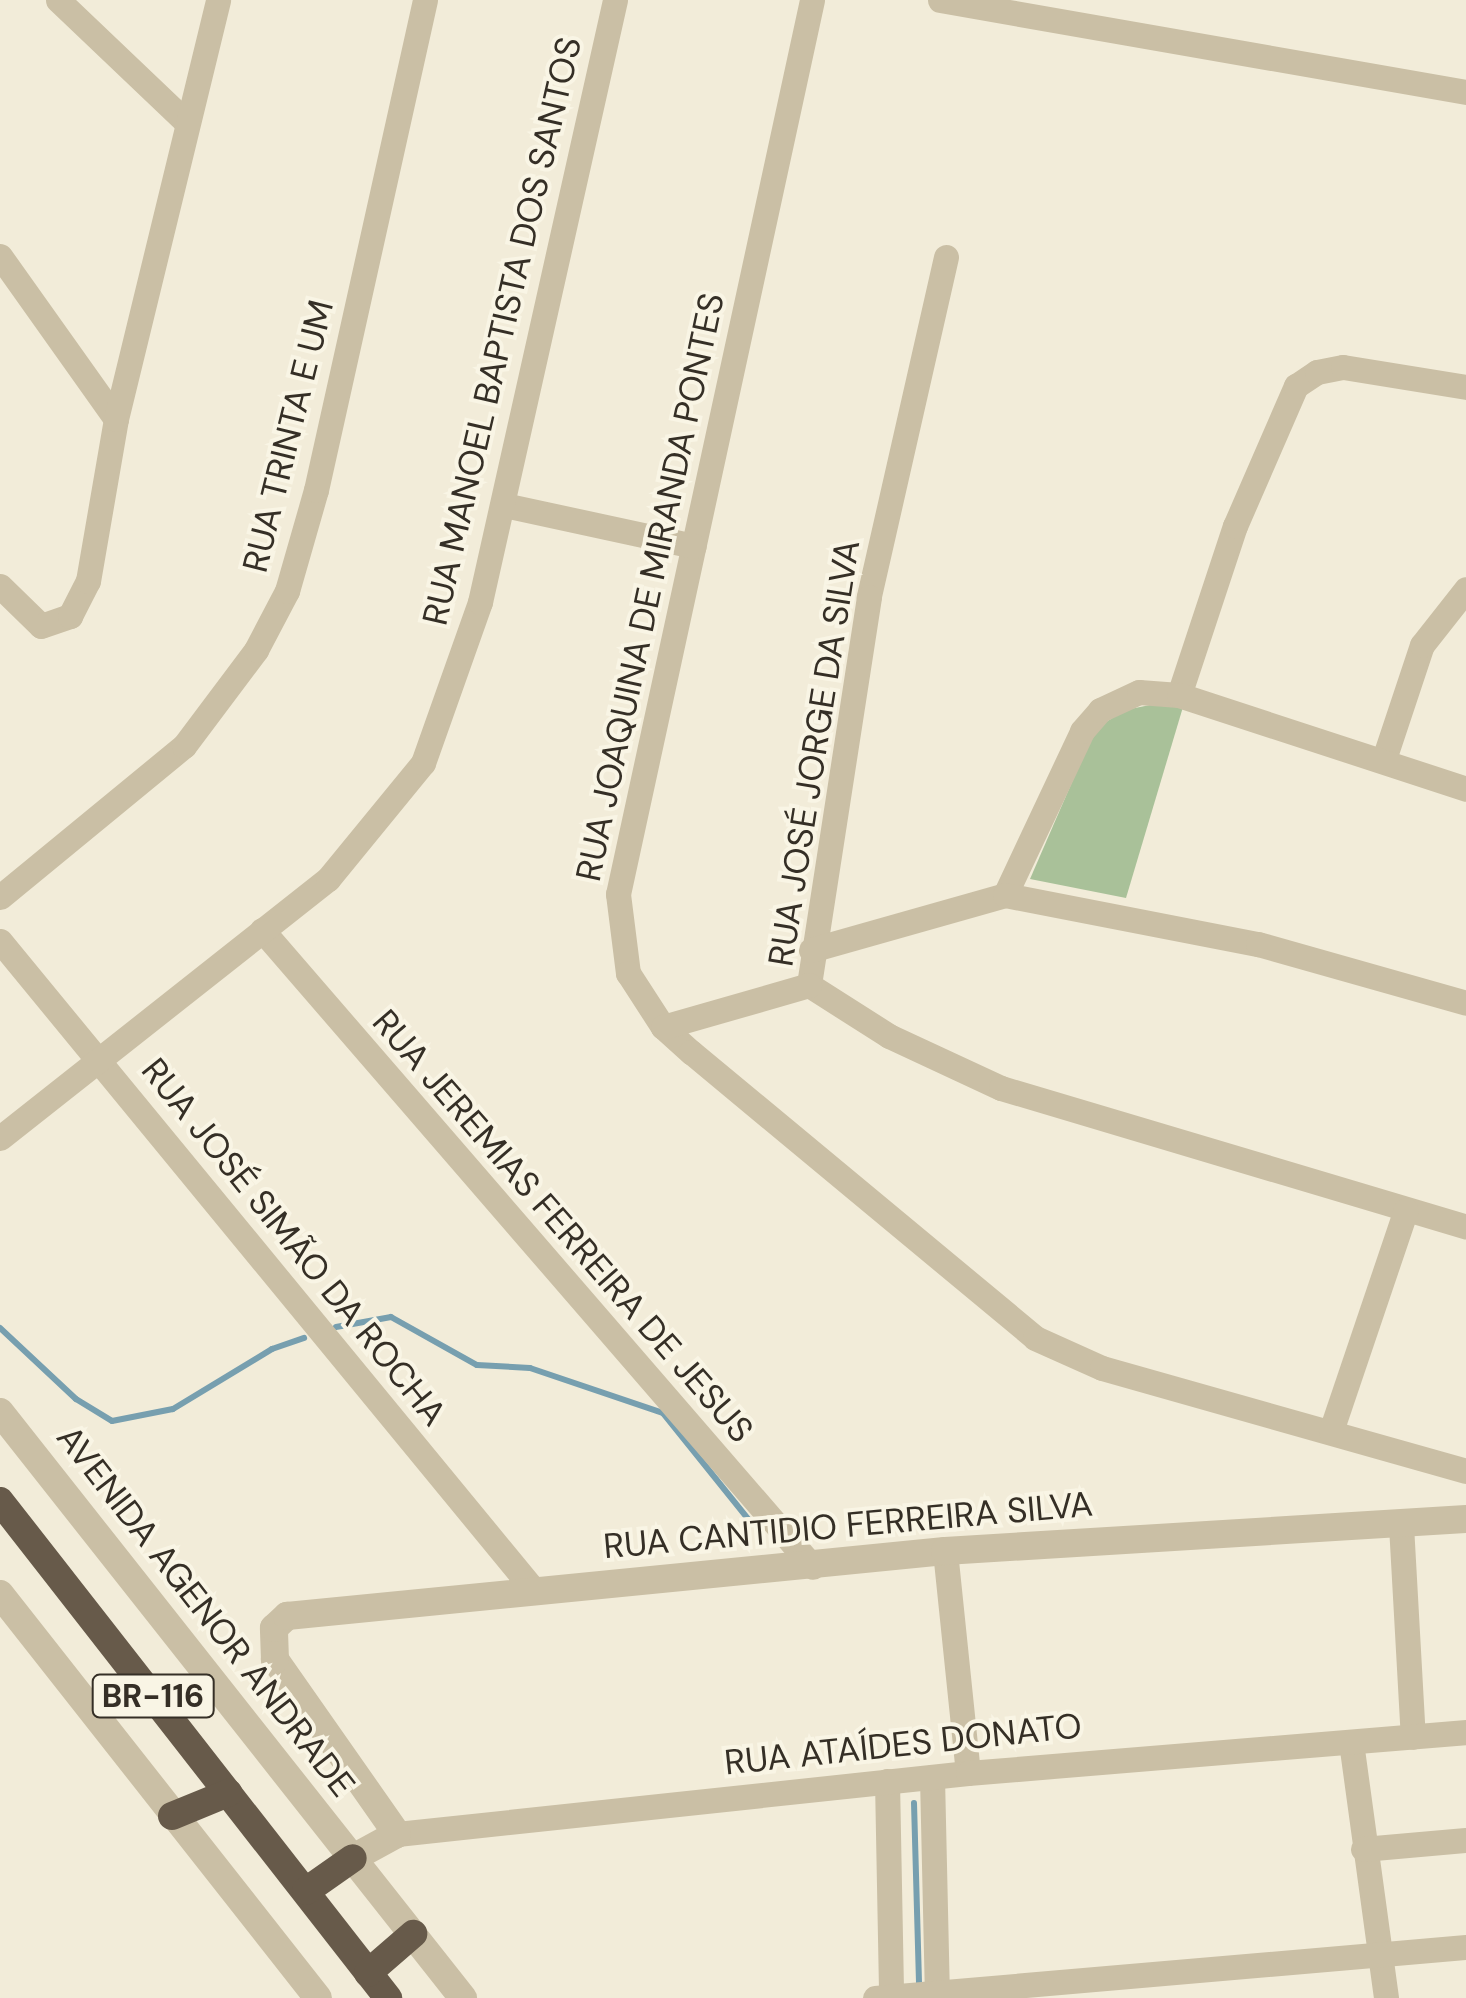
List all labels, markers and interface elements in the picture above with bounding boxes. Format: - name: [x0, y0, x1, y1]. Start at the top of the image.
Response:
- street label: RUA MANOEL BAPTISTA DOS SANTOS: [414, 33, 590, 629]
- street label: RUA JOAQUINA DE MIRANDA PONTES: [567, 289, 733, 885]
- street label: RUA TRINTA E UM: [234, 296, 342, 576]
- street label: RUA JOSÉ JORGE DA SILVA: [760, 537, 868, 969]
- street label: RUA JEREMIAS FERREIRA DE JESUS: [364, 1001, 762, 1451]
- street label: RUA JOSÉ SIMÃO DA ROCHA: [133, 1050, 455, 1434]
- street label: AVENIDA AGENOR ANDRADE: [48, 1417, 364, 1805]
- street label: RUA CANTIDIO FERREIRA SILVA: [602, 1483, 1094, 1567]
- road number: BR-116: [90, 1669, 216, 1723]
- street label: RUA ATAÍDES DONATO: [722, 1704, 1084, 1784]

